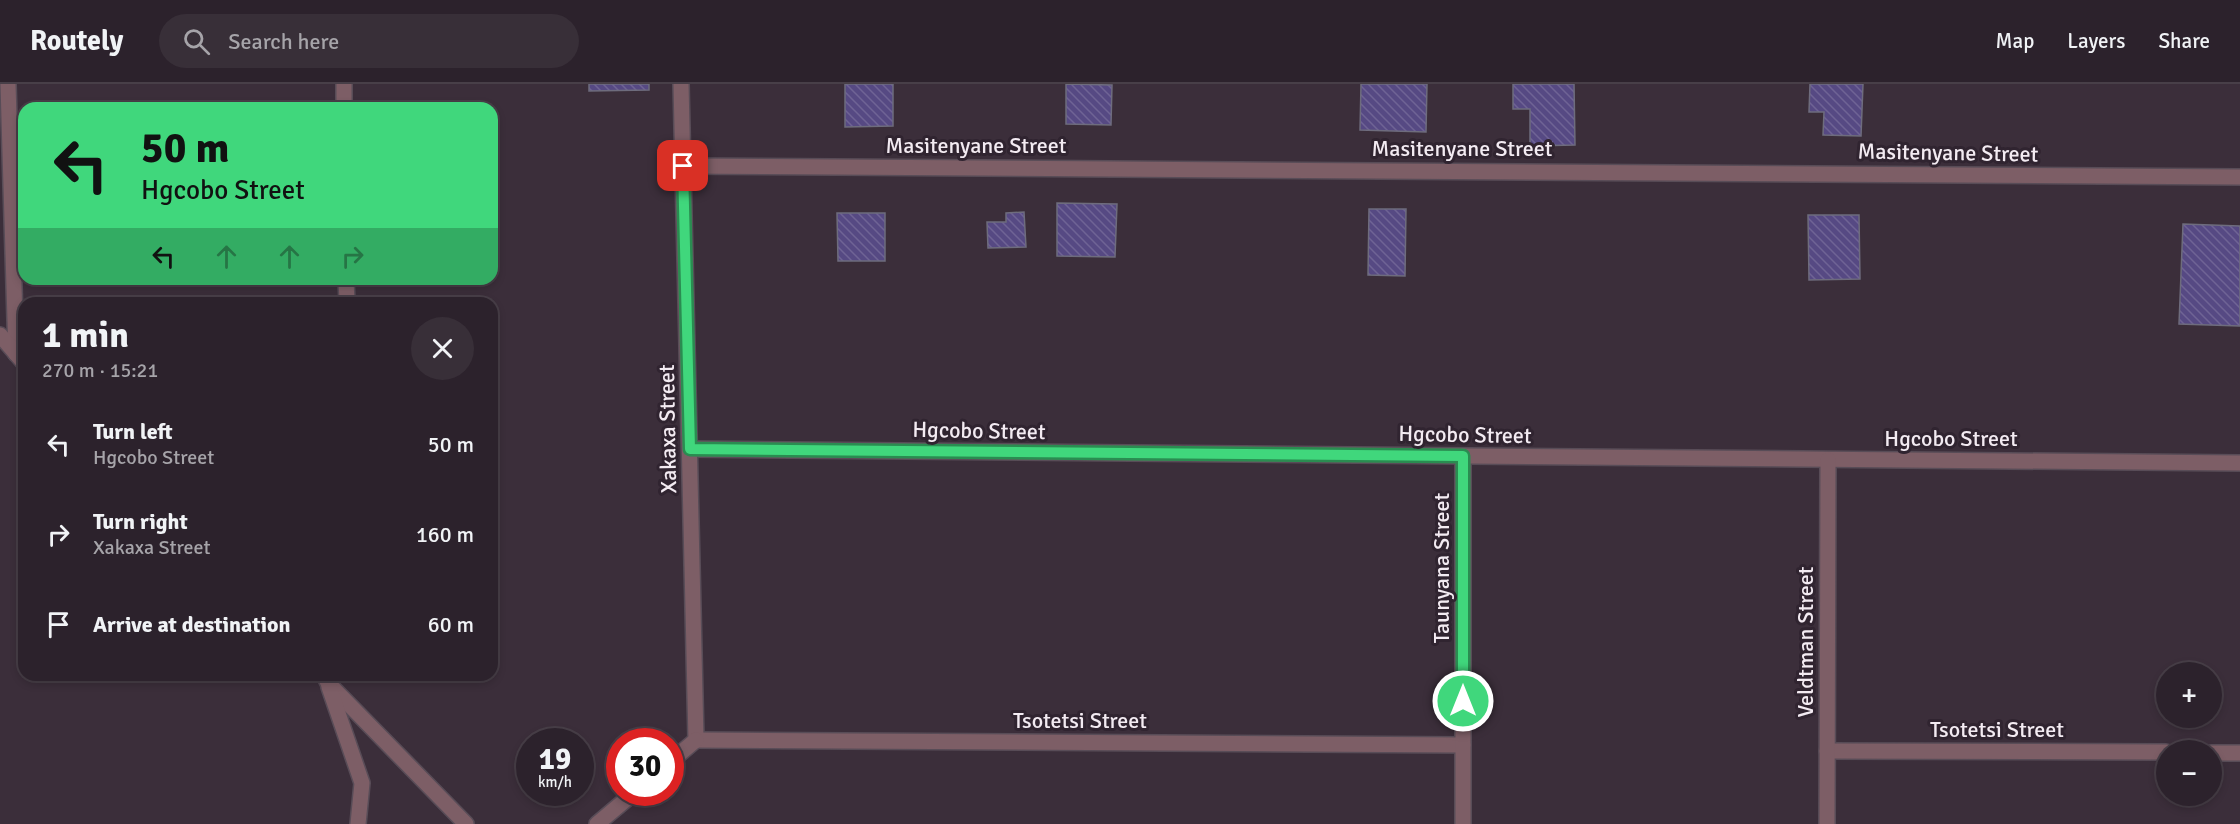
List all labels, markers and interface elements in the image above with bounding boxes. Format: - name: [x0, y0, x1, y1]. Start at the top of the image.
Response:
- search box: [159, 14, 579, 68]
- text: Routely: [30, 24, 123, 58]
- icon: search: [180, 25, 213, 58]
- text: Search here: [228, 28, 339, 55]
- text: Map: [1996, 28, 2034, 54]
- text: Layers: [2067, 28, 2125, 54]
- text: Share: [2158, 28, 2210, 54]
- text: 50 m: [141, 123, 230, 174]
- icon: left: [42, 126, 120, 204]
- street label: Masitenyane Street: [886, 132, 1067, 159]
- street label: Masitenyane Street: [1372, 135, 1553, 162]
- street label: Masitenyane Street: [1857, 137, 2039, 168]
- pin: [657, 140, 708, 191]
- icon: arrive: [666, 149, 699, 182]
- text: Hgcobo Street: [141, 174, 305, 207]
- icon: left: [147, 240, 180, 273]
- icon: ahead: [210, 240, 243, 273]
- icon: ahead: [273, 240, 306, 273]
- icon: right: [336, 240, 369, 273]
- text: 1 min: [42, 313, 129, 358]
- button: close: [411, 317, 474, 380]
- text: 270 m · 15:21: [42, 358, 158, 383]
- street label: Xakaxa Street: [653, 364, 682, 494]
- street label: Hgcobo Street: [912, 416, 1046, 445]
- text: Turn left: [93, 418, 173, 445]
- street label: Hgcobo Street: [1398, 420, 1532, 449]
- street label: Hgcobo Street: [1884, 425, 2018, 452]
- icon: left: [42, 428, 75, 461]
- text: 50 m: [428, 431, 474, 458]
- text: Hgcobo Street: [93, 445, 214, 470]
- street label: Taunyana Street: [1428, 492, 1455, 643]
- text: Turn right: [93, 508, 188, 535]
- icon: right: [42, 518, 75, 551]
- text: 160 m: [416, 521, 474, 548]
- text: Xakaxa Street: [93, 535, 211, 560]
- street label: Veldtman Street: [1792, 566, 1819, 718]
- icon: arrive: [42, 608, 75, 641]
- text: Arrive at destination: [93, 611, 290, 638]
- text: 60 m: [428, 611, 474, 638]
- map controls: [2156, 662, 2222, 806]
- button: +: [2156, 662, 2222, 728]
- position arrow: [1431, 669, 1495, 733]
- street label: Tsotetsi Street: [1013, 707, 1147, 734]
- street label: Tsotetsi Street: [1930, 716, 2064, 743]
- speed limit sign: 30: [606, 728, 684, 806]
- button: −: [2156, 740, 2222, 806]
- text: 19: [539, 741, 571, 778]
- text: km/h: [538, 773, 572, 791]

